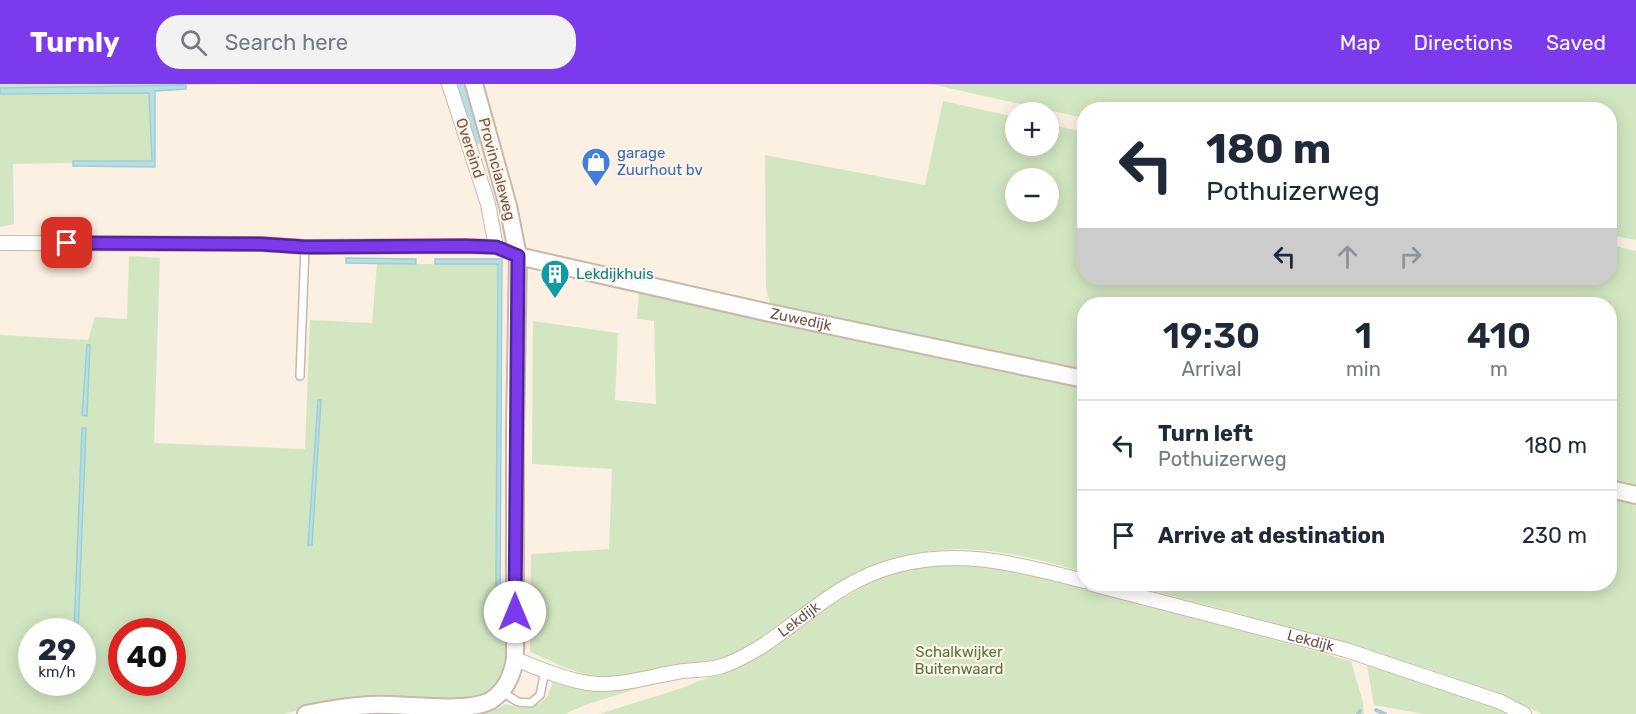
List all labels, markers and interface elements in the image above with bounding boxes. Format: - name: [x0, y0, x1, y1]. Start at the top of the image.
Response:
- search box: [156, 15, 576, 69]
- text: Turnly: [30, 26, 120, 59]
- icon: search: [177, 26, 210, 59]
- text: Search here: [225, 29, 348, 56]
- text: Map: [1340, 30, 1381, 55]
- text: Directions: [1414, 30, 1513, 55]
- text: Saved: [1546, 30, 1606, 55]
- map controls: [1005, 102, 1059, 222]
- button: +: [1005, 102, 1059, 156]
- street label: Overeind: [452, 116, 488, 180]
- street label: Provincialeweg: [475, 116, 519, 222]
- text: 180 m: [1206, 124, 1331, 174]
- icon: left: [1107, 126, 1185, 204]
- place label: garage Zuurhout bv: [617, 144, 703, 179]
- shop icon: garage Zuurhout bv: [580, 146, 612, 188]
- button: −: [1005, 168, 1059, 222]
- text: Pothuizerweg: [1206, 175, 1380, 207]
- pin: [41, 217, 92, 268]
- icon: arrive: [50, 226, 83, 259]
- icon: left: [1268, 240, 1301, 273]
- icon: ahead: [1331, 240, 1364, 273]
- icon: right: [1394, 240, 1427, 273]
- building icon: Lekdijkhuis: [539, 258, 571, 300]
- place label: Lekdijkhuis: [576, 265, 654, 283]
- street label: Zuwedijk: [769, 304, 833, 335]
- text: 19:30: [1163, 314, 1260, 357]
- text: 1: [1355, 314, 1372, 357]
- text: 410: [1467, 314, 1531, 357]
- text: Arrival: [1182, 357, 1242, 381]
- text: min: [1346, 357, 1381, 381]
- text: m: [1490, 357, 1508, 381]
- text: Turn left: [1158, 420, 1253, 447]
- icon: left: [1107, 429, 1140, 462]
- text: 180 m: [1525, 432, 1587, 459]
- text: Pothuizerweg: [1158, 447, 1287, 471]
- icon: arrive: [1107, 519, 1140, 552]
- text: Arrive at destination: [1158, 522, 1385, 549]
- text: 230 m: [1522, 522, 1587, 549]
- position arrow: [483, 580, 547, 644]
- street label: Lekdijk: [774, 597, 824, 641]
- speed limit sign: 40: [108, 618, 186, 696]
- street label: Lekdijk: [1285, 626, 1337, 656]
- text: 29: [38, 632, 76, 668]
- park label: Schalkwijker Buitenwaard: [915, 643, 1003, 678]
- text: km/h: [38, 663, 76, 681]

